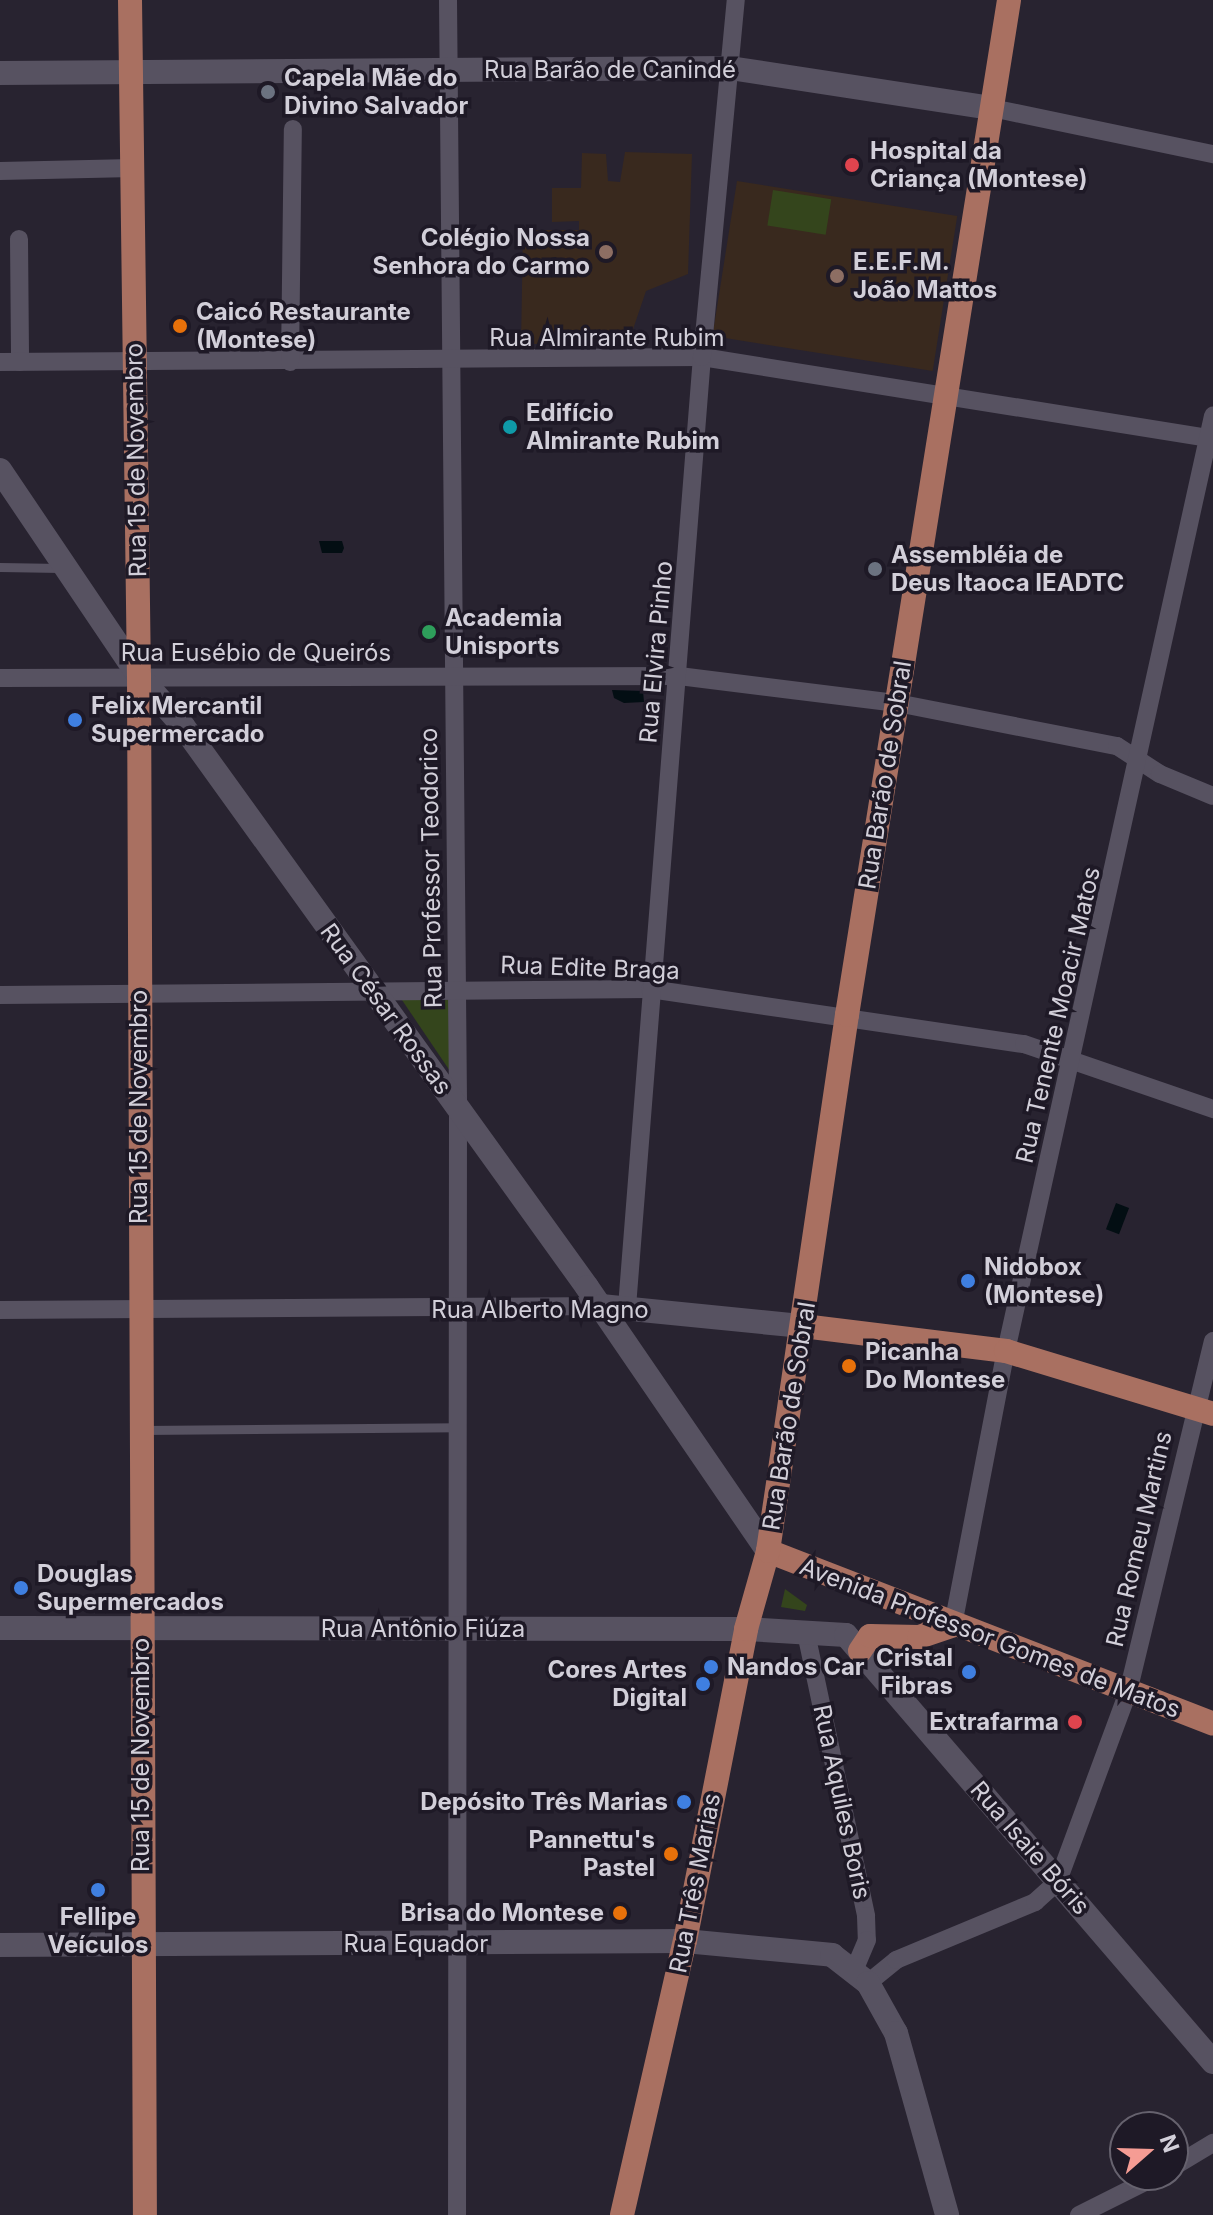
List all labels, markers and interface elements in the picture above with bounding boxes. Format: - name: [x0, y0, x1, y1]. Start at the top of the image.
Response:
- street label: Rua Barão de Canindé: [484, 56, 736, 84]
- place label: Capela Mãe do Divino Salvador: [284, 64, 468, 120]
- marker: Capela Mãe do Divino Salvador: [259, 83, 277, 101]
- place label: Hospital da Criança (Montese): [870, 137, 1087, 193]
- marker: Hospital da Criança (Montese): [841, 154, 863, 176]
- place label: Colégio Nossa Senhora do Carmo: [373, 224, 590, 280]
- marker: Colégio Nossa Senhora do Carmo: [597, 243, 615, 261]
- place label: E.E.F.M. João Mattos: [853, 248, 997, 304]
- marker: E.E.F.M. João Mattos: [828, 267, 846, 285]
- place label: Caicó Restaurante (Montese): [196, 298, 411, 354]
- marker: Caicó Restaurante (Montese): [171, 317, 189, 335]
- street label: Rua Almirante Rubim: [489, 324, 725, 352]
- street label: Rua 15 de Novembro: [120, 343, 152, 577]
- place label: Edifício Almirante Rubim: [526, 399, 720, 455]
- marker: Edifício Almirante Rubim: [501, 418, 519, 436]
- place label: Assembléia de Deus Itaoca IEADTC: [891, 541, 1124, 597]
- street label: Rua Elvira Pinho: [634, 560, 678, 744]
- marker: Assembléia de Deus Itaoca IEADTC: [866, 560, 884, 578]
- place label: Academia Unisports: [445, 604, 562, 660]
- marker: Academia Unisports: [420, 623, 438, 641]
- street label: Rua Eusébio de Queirós: [121, 639, 391, 667]
- street label: Rua Barão de Sobral: [853, 659, 917, 891]
- place label: Felix Mercantil Supermercado: [91, 692, 265, 748]
- marker: Felix Mercantil Supermercado: [66, 711, 84, 729]
- street label: Rua Professor Teodorico: [414, 728, 448, 1008]
- street label: Rua Tenente Moacir Matos: [1010, 864, 1106, 1166]
- street label: Rua César Rossas: [314, 918, 458, 1100]
- street label: Rua Edite Braga: [500, 950, 680, 986]
- street label: Rua 15 de Novembro: [125, 990, 153, 1224]
- place label: Nidobox (Montese): [984, 1253, 1104, 1309]
- marker: Nidobox (Montese): [959, 1272, 977, 1290]
- street label: Rua Alberto Magno: [431, 1296, 649, 1324]
- street label: Rua Barão de Sobral: [757, 1300, 821, 1532]
- place label: Picanha Do Montese: [865, 1338, 1005, 1394]
- marker: Picanha Do Montese: [840, 1357, 858, 1375]
- street label: Rua Romeu Martins: [1100, 1428, 1178, 1650]
- street label: Avenida Professor Gomes de Matos: [796, 1552, 1184, 1724]
- place label: Douglas Supermercados: [37, 1560, 224, 1616]
- marker: Douglas Supermercados: [12, 1579, 30, 1597]
- street label: Rua Antônio Fiúza: [321, 1615, 525, 1643]
- street label: Rua 15 de Novembro: [127, 1638, 155, 1872]
- place label: Cristal Fibras: [876, 1644, 953, 1700]
- place label: Nandos Car: [727, 1653, 865, 1681]
- place label: Cores Artes Digital: [547, 1656, 687, 1712]
- marker: Nandos Car: [702, 1658, 720, 1676]
- marker: Cristal Fibras: [960, 1663, 978, 1681]
- marker: Cores Artes Digital: [694, 1675, 712, 1693]
- street label: Rua Aquiles Boris: [807, 1702, 877, 1902]
- place label: Extrafarma: [929, 1708, 1059, 1736]
- marker: Extrafarma: [1066, 1713, 1084, 1731]
- street label: Rua Isaie Bóris: [964, 1776, 1096, 1920]
- place label: Depósito Três Marias: [420, 1788, 668, 1816]
- street label: Rua Três Marias: [663, 1791, 727, 1975]
- marker: Depósito Três Marias: [675, 1793, 693, 1811]
- place label: Pannettu's Pastel: [529, 1826, 655, 1882]
- marker: Pannettu's Pastel: [662, 1845, 680, 1863]
- marker: Fellipe Veículos: [89, 1881, 107, 1899]
- place label: Brisa do Montese: [400, 1899, 604, 1927]
- place label: Fellipe Veículos: [48, 1903, 148, 1959]
- marker: Brisa do Montese: [611, 1904, 629, 1922]
- street label: Rua Equador: [344, 1930, 488, 1958]
- north arrow: [1109, 2111, 1189, 2191]
- text: N: [1155, 2131, 1185, 2156]

